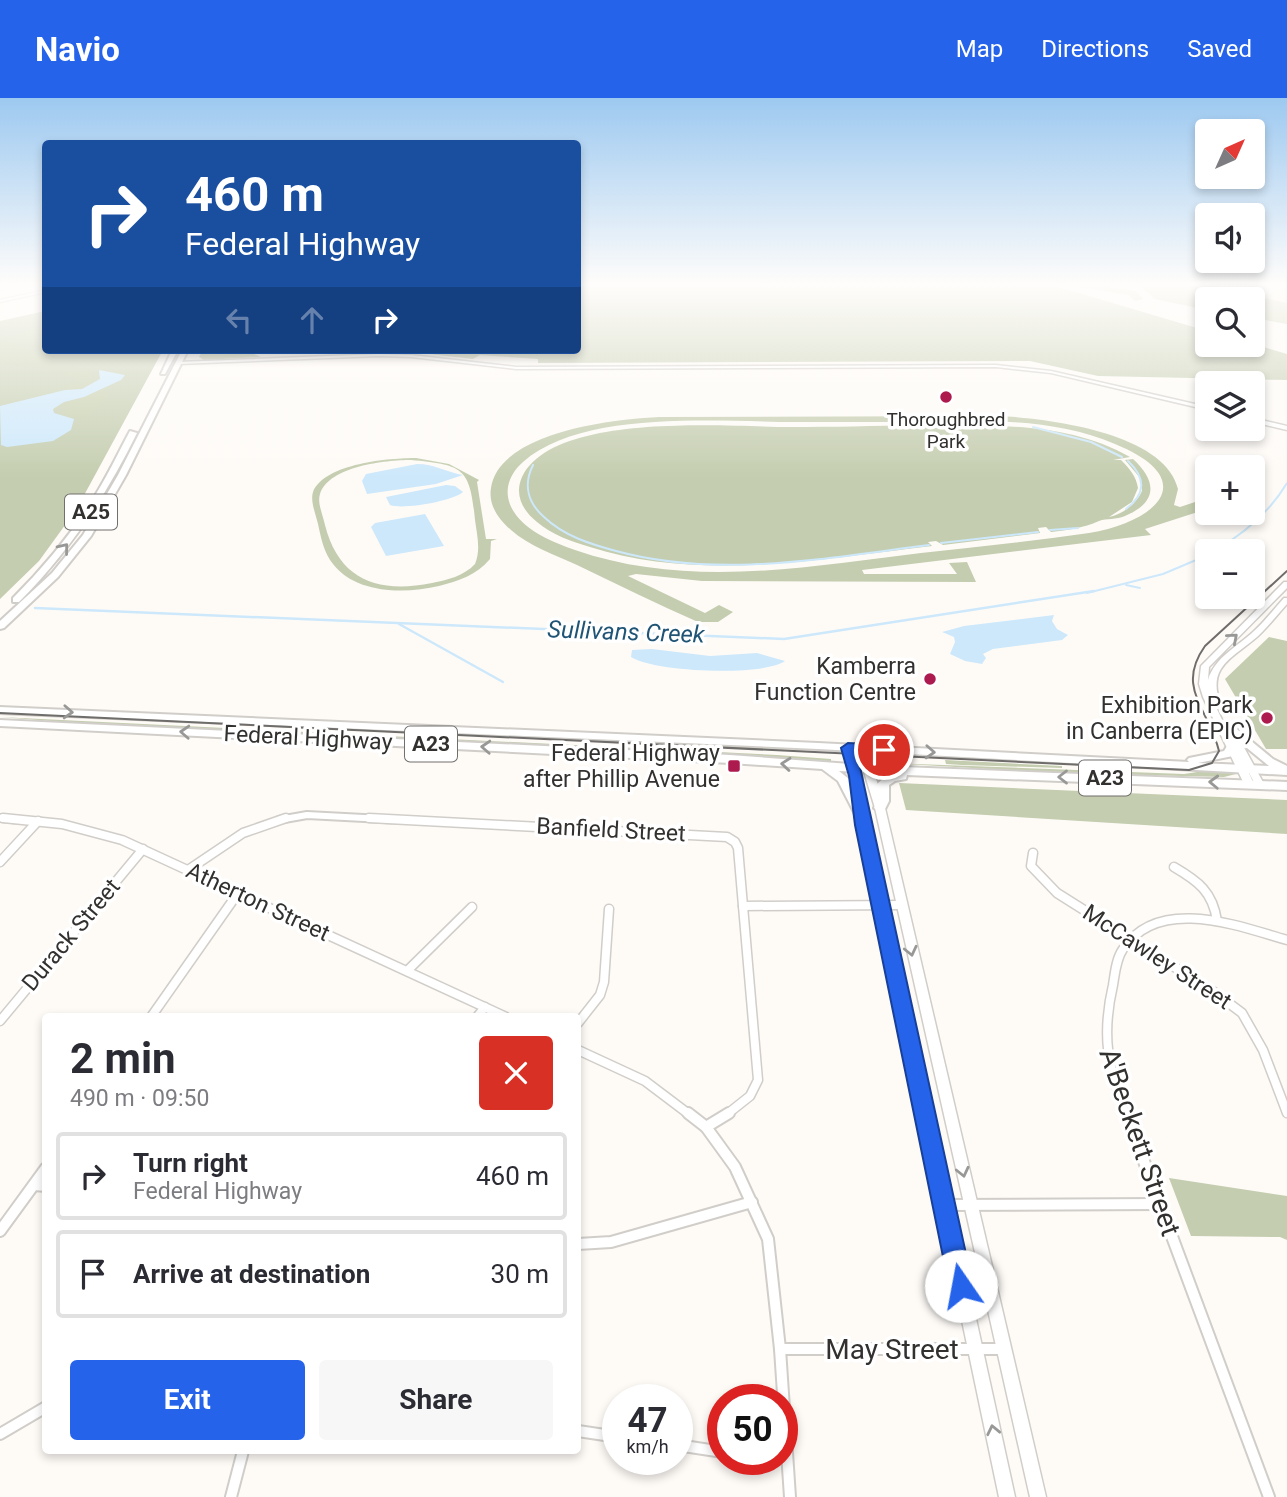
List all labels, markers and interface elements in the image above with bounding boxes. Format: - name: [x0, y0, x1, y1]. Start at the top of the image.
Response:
- text: Navio: [35, 30, 120, 69]
- text: Map: [956, 35, 1003, 63]
- text: Directions: [1041, 35, 1149, 63]
- text: Saved: [1187, 35, 1252, 63]
- north arrow: [1195, 119, 1265, 189]
- map controls: [1195, 119, 1265, 609]
- text: 460 m: [185, 166, 324, 223]
- icon: right: [70, 168, 161, 259]
- button: sound: [1195, 203, 1265, 273]
- text: Federal Highway: [185, 225, 420, 263]
- button: search: [1195, 287, 1265, 357]
- icon: left: [220, 301, 258, 339]
- icon: ahead: [293, 301, 331, 339]
- icon: right: [366, 301, 404, 339]
- button: layers: [1195, 371, 1265, 441]
- marker: Thoroughbred Park: [938, 389, 954, 405]
- place label: Thoroughbred Park: [886, 408, 1006, 453]
- button: +: [1195, 455, 1265, 525]
- road number: A25: [65, 494, 117, 530]
- button: −: [1195, 539, 1265, 609]
- one-way arrow: [56, 544, 68, 557]
- water label: Sullivans Creek: [547, 615, 706, 649]
- one-way arrow: [1225, 634, 1238, 646]
- place label: Kamberra Function Centre: [754, 653, 916, 706]
- marker: Kamberra Function Centre: [922, 671, 938, 687]
- place label: Exhibition Park in Canberra (EPIC): [1066, 692, 1253, 745]
- one-way arrow: [63, 705, 74, 720]
- marker: Exhibition Park in Canberra (EPIC): [1259, 710, 1275, 726]
- street label: Federal Highway: [223, 720, 393, 756]
- pin: [854, 720, 914, 780]
- one-way arrow: [179, 725, 190, 740]
- road number: A23: [405, 726, 457, 762]
- icon: arrive: [865, 731, 903, 769]
- one-way arrow: [480, 740, 491, 755]
- place label: Federal Highway after Phillip Avenue: [523, 740, 720, 793]
- one-way arrow: [925, 744, 936, 759]
- one-way arrow: [781, 757, 792, 772]
- marker: Federal Highway after Phillip Avenue: [726, 758, 742, 774]
- road number: A23: [1079, 760, 1131, 796]
- one-way arrow: [1057, 769, 1067, 785]
- one-way arrow: [1208, 775, 1219, 790]
- street label: Banfield Street: [536, 813, 686, 847]
- street label: Atherton Street: [182, 857, 334, 947]
- street label: Durack Street: [16, 874, 126, 996]
- street label: McCawley Street: [1078, 899, 1236, 1015]
- one-way arrow: [903, 945, 918, 957]
- text: 2 min: [70, 1034, 176, 1083]
- button: close: [479, 1036, 553, 1110]
- street label: A'Beckett Street: [1092, 1044, 1188, 1240]
- text: 490 m · 09:50: [70, 1085, 209, 1112]
- text: Turn right: [133, 1148, 248, 1178]
- icon: right: [74, 1157, 112, 1195]
- text: 460 m: [476, 1161, 549, 1191]
- one-way arrow: [955, 1166, 969, 1178]
- text: Federal Highway: [133, 1178, 302, 1205]
- position arrow: [924, 1249, 998, 1323]
- icon: arrive: [74, 1255, 112, 1293]
- text: Arrive at destination: [133, 1259, 370, 1289]
- text: 30 m: [491, 1259, 549, 1289]
- street label: May Street: [825, 1333, 959, 1366]
- button: Exit: [70, 1360, 305, 1440]
- button: Share: [319, 1360, 553, 1440]
- speed limit sign: 50: [707, 1384, 798, 1475]
- text: 47: [627, 1400, 668, 1441]
- one-way arrow: [986, 1424, 1001, 1436]
- text: km/h: [626, 1436, 669, 1457]

